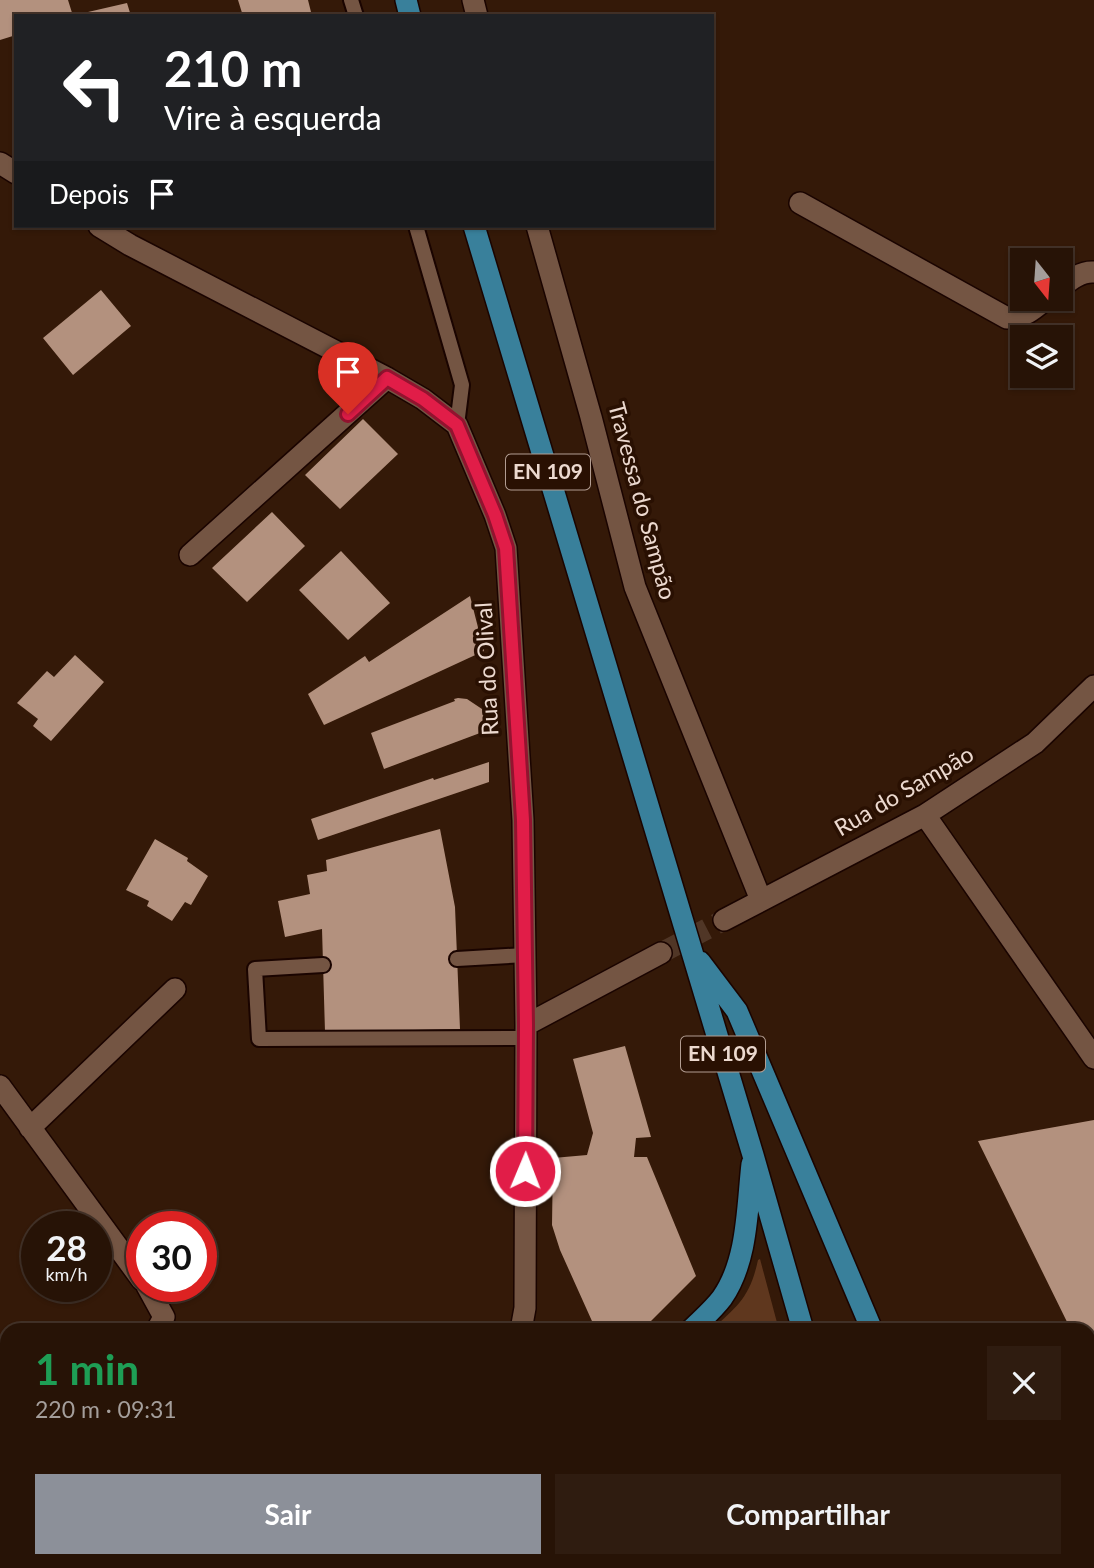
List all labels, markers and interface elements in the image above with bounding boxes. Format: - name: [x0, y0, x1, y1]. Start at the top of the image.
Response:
- text: 210 m: [164, 39, 302, 97]
- icon: left: [49, 42, 140, 133]
- text: Vire à esquerda: [164, 98, 382, 137]
- icon: arrive: [143, 175, 181, 213]
- text: Depois: [49, 178, 129, 210]
- north arrow: [1010, 248, 1073, 312]
- map controls: [1010, 248, 1073, 388]
- button: layers: [1010, 325, 1073, 388]
- pin: [318, 342, 378, 414]
- icon: arrive: [329, 353, 367, 391]
- street label: Travessa do Sampão: [603, 399, 683, 603]
- road number: EN 109: [506, 454, 590, 490]
- street label: Rua do Olival: [469, 602, 503, 736]
- street label: Rua do Sampão: [829, 739, 978, 841]
- road number: EN 109: [681, 1036, 765, 1072]
- position arrow: [488, 1134, 562, 1208]
- speed limit sign: 30: [126, 1211, 217, 1302]
- text: 28: [46, 1226, 87, 1268]
- text: km/h: [45, 1263, 88, 1285]
- text: 1 min: [35, 1344, 139, 1394]
- button: close: [987, 1346, 1061, 1420]
- text: 220 m · 09:31: [35, 1395, 177, 1423]
- button: Sair: [35, 1474, 541, 1554]
- button: Compartilhar: [555, 1474, 1061, 1554]

